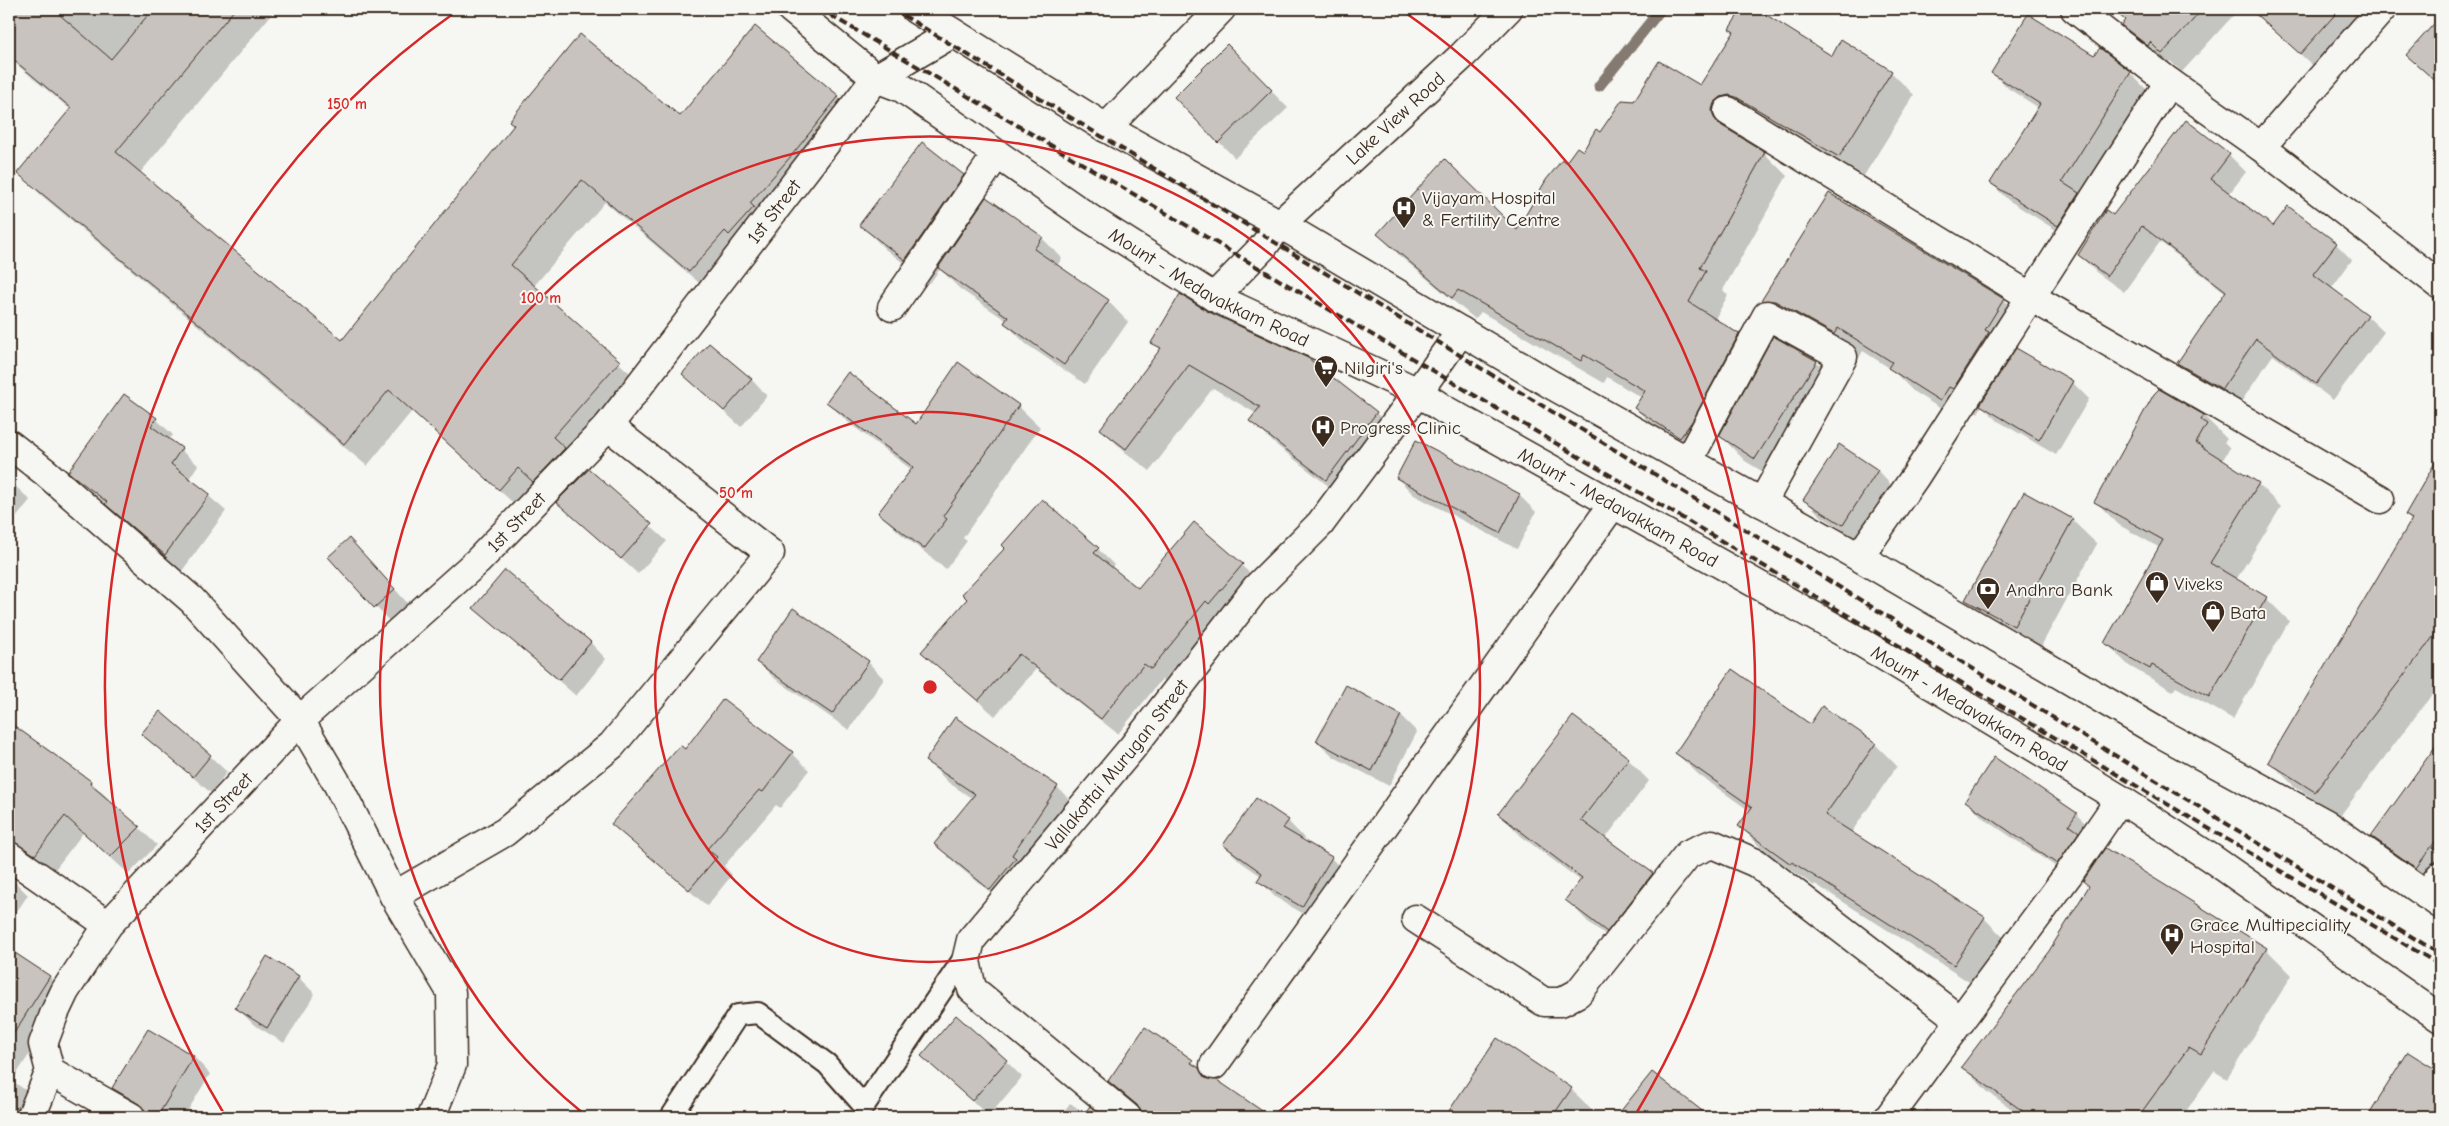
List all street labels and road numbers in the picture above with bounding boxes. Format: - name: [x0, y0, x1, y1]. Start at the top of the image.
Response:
- street label: Lake View Road: [1342, 68, 1450, 170]
- street label: 1st Street: [743, 175, 806, 248]
- street label: Mount - Medavakkam Road: [1105, 223, 1312, 352]
- street label: Mount - Medavakkam Road: [1514, 443, 1722, 572]
- street label: 1st Street: [483, 487, 551, 557]
- street label: Mount - Medavakkam Road: [1867, 641, 2071, 777]
- street label: Vallakottai Murugan Street: [1041, 675, 1193, 855]
- street label: 1st Street: [190, 768, 258, 838]

